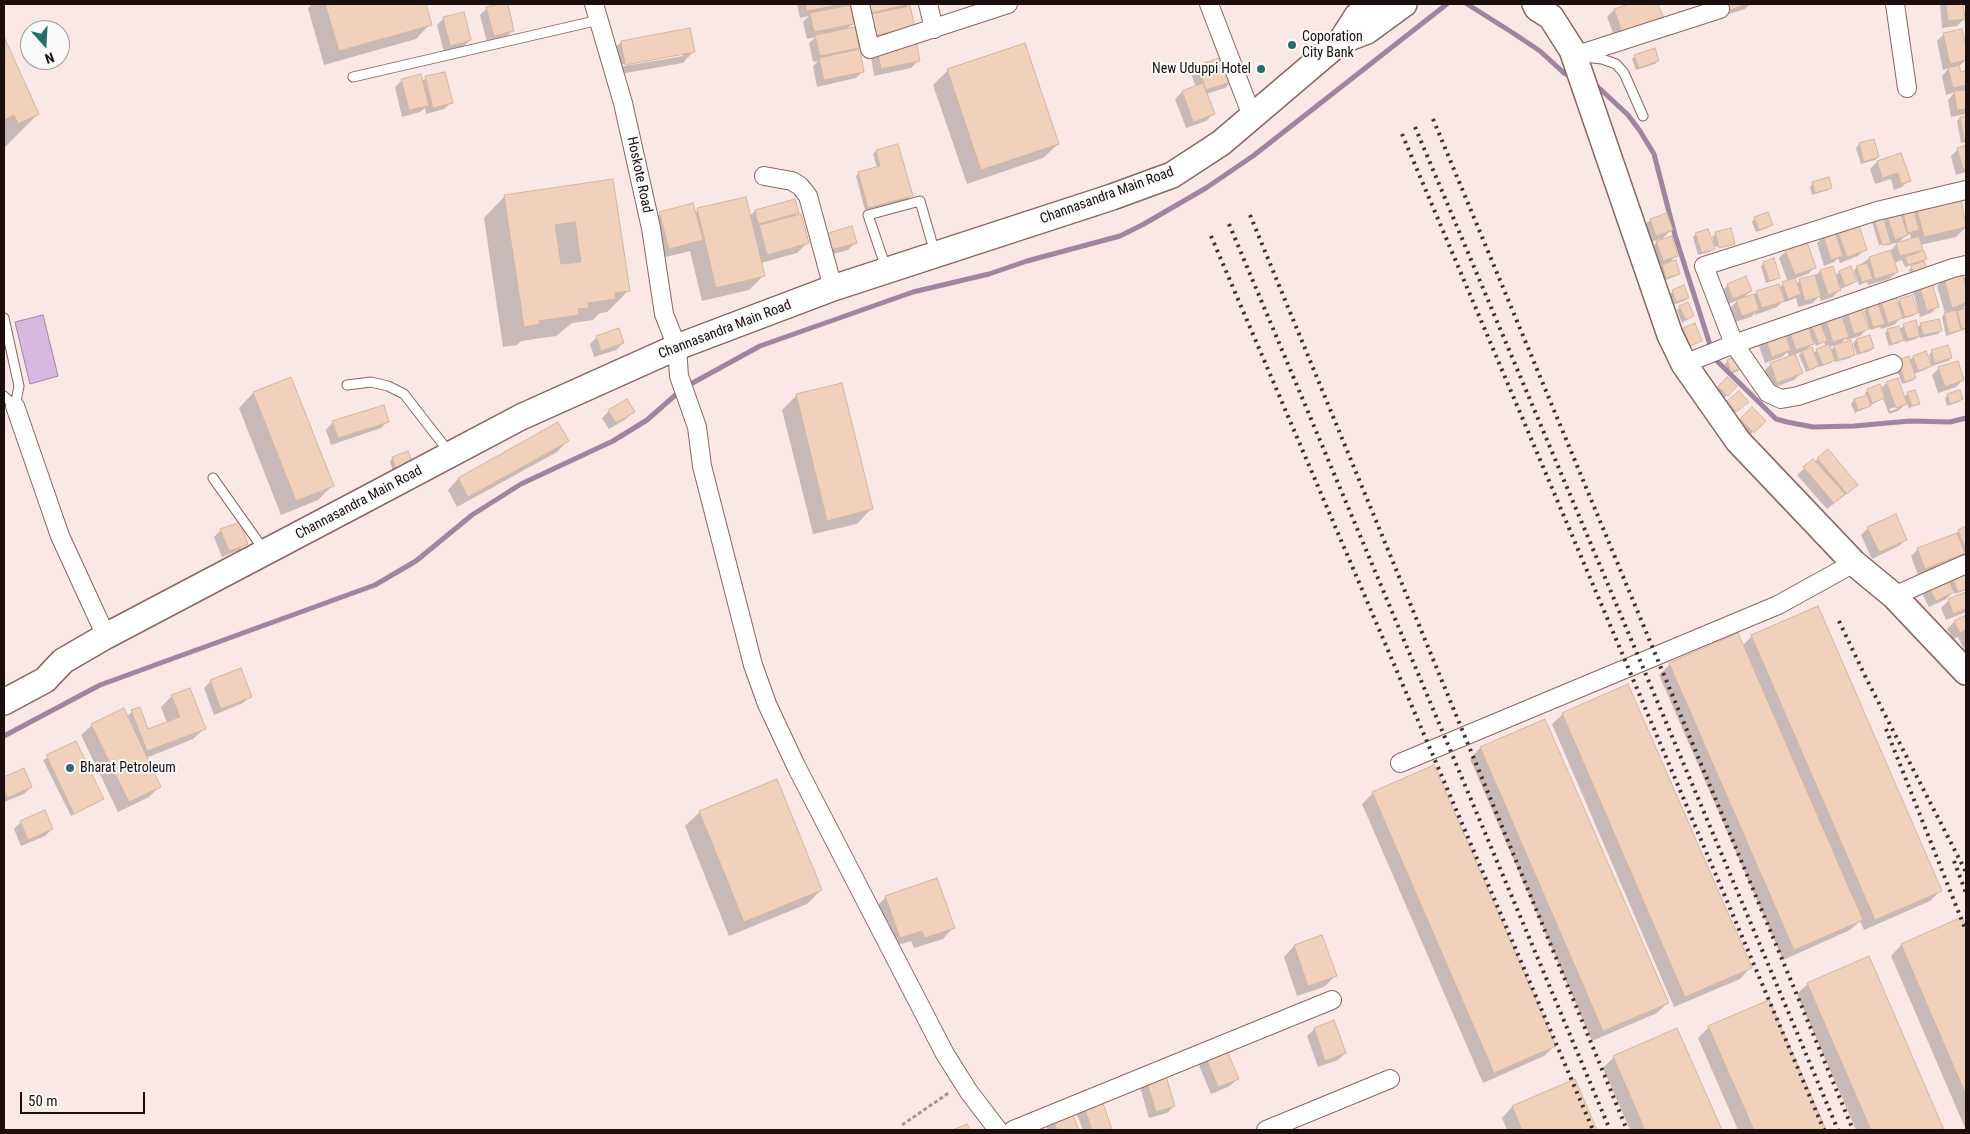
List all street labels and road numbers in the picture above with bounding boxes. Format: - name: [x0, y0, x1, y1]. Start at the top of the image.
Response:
- street label: Hoskote Road: [623, 135, 655, 215]
- street label: Channasandra Main Road: [1038, 164, 1176, 228]
- street label: Channasandra Main Road: [656, 297, 794, 363]
- street label: Channasandra Main Road: [293, 462, 425, 544]

